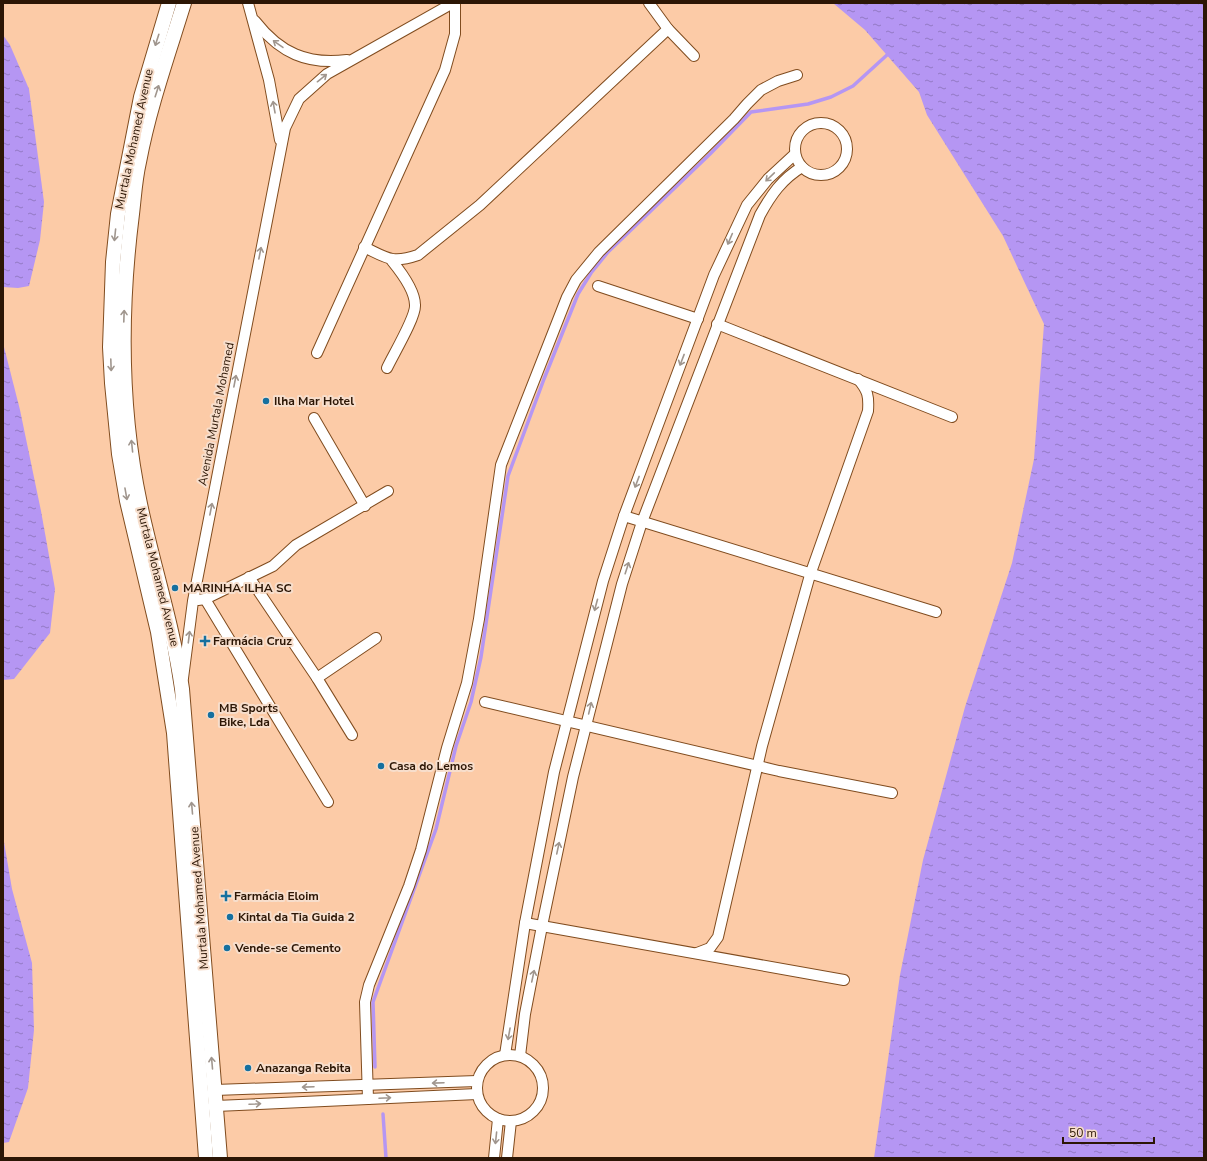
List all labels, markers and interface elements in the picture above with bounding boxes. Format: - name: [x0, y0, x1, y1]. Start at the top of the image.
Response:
- one-way arrow: [153, 33, 160, 46]
- one-way arrow: [273, 40, 284, 48]
- street label: Murtala Mohamed Avenue: [111, 67, 157, 211]
- one-way arrow: [316, 74, 327, 82]
- one-way arrow: [153, 85, 161, 97]
- one-way arrow: [270, 101, 278, 114]
- one-way arrow: [765, 172, 775, 182]
- one-way arrow: [112, 228, 119, 241]
- one-way arrow: [726, 233, 733, 245]
- one-way arrow: [257, 247, 265, 260]
- one-way arrow: [120, 310, 128, 323]
- street label: Avenida Murtala Mohamed: [194, 341, 238, 487]
- one-way arrow: [678, 354, 686, 366]
- one-way arrow: [107, 358, 115, 371]
- one-way arrow: [232, 375, 240, 388]
- place label: Ilha Mar Hotel: [274, 393, 354, 409]
- marker: Ilha Mar Hotel: [261, 396, 271, 406]
- one-way arrow: [128, 440, 135, 453]
- one-way arrow: [632, 476, 640, 488]
- one-way arrow: [122, 487, 130, 500]
- one-way arrow: [207, 502, 215, 515]
- street label: Murtala Mohamed Avenue: [133, 506, 183, 648]
- one-way arrow: [624, 562, 631, 575]
- place label: MARINHA ILHA SC: [183, 580, 292, 596]
- marker: MARINHA ILHA SC: [170, 583, 180, 593]
- one-way arrow: [592, 599, 599, 612]
- one-way arrow: [185, 631, 193, 644]
- place label: Farmácia Cruz: [213, 633, 292, 649]
- marker: Farmácia Cruz: [200, 636, 210, 646]
- place label: MB Sports Bike, Lda: [219, 700, 278, 730]
- one-way arrow: [587, 701, 594, 714]
- marker: MB Sports Bike, Lda: [206, 710, 216, 720]
- place label: Casa do Lemos: [389, 758, 473, 774]
- marker: Casa do Lemos: [376, 761, 386, 771]
- one-way arrow: [188, 802, 195, 815]
- street label: Murtala Mohamed Avenue: [186, 826, 212, 970]
- one-way arrow: [555, 842, 563, 855]
- place label: Farmácia Eloim: [234, 888, 319, 904]
- marker: Farmácia Eloim: [221, 891, 231, 901]
- place label: Kintal da Tia Guida 2: [238, 909, 355, 925]
- marker: Kintal da Tia Guida 2: [225, 912, 235, 922]
- place label: Vende-se Cemento: [234, 940, 341, 956]
- marker: Vende-se Cemento: [222, 943, 232, 953]
- one-way arrow: [530, 969, 538, 982]
- one-way arrow: [505, 1027, 513, 1040]
- one-way arrow: [209, 1057, 216, 1070]
- place label: Anazanga Rebita: [256, 1060, 351, 1076]
- marker: Anazanga Rebita: [243, 1063, 253, 1073]
- one-way arrow: [432, 1079, 445, 1086]
- one-way arrow: [302, 1083, 315, 1091]
- one-way arrow: [378, 1094, 391, 1101]
- one-way arrow: [248, 1100, 261, 1108]
- scale bar: [1063, 1119, 1154, 1145]
- text: 50 m: [1069, 1125, 1097, 1141]
- one-way arrow: [492, 1131, 500, 1144]

